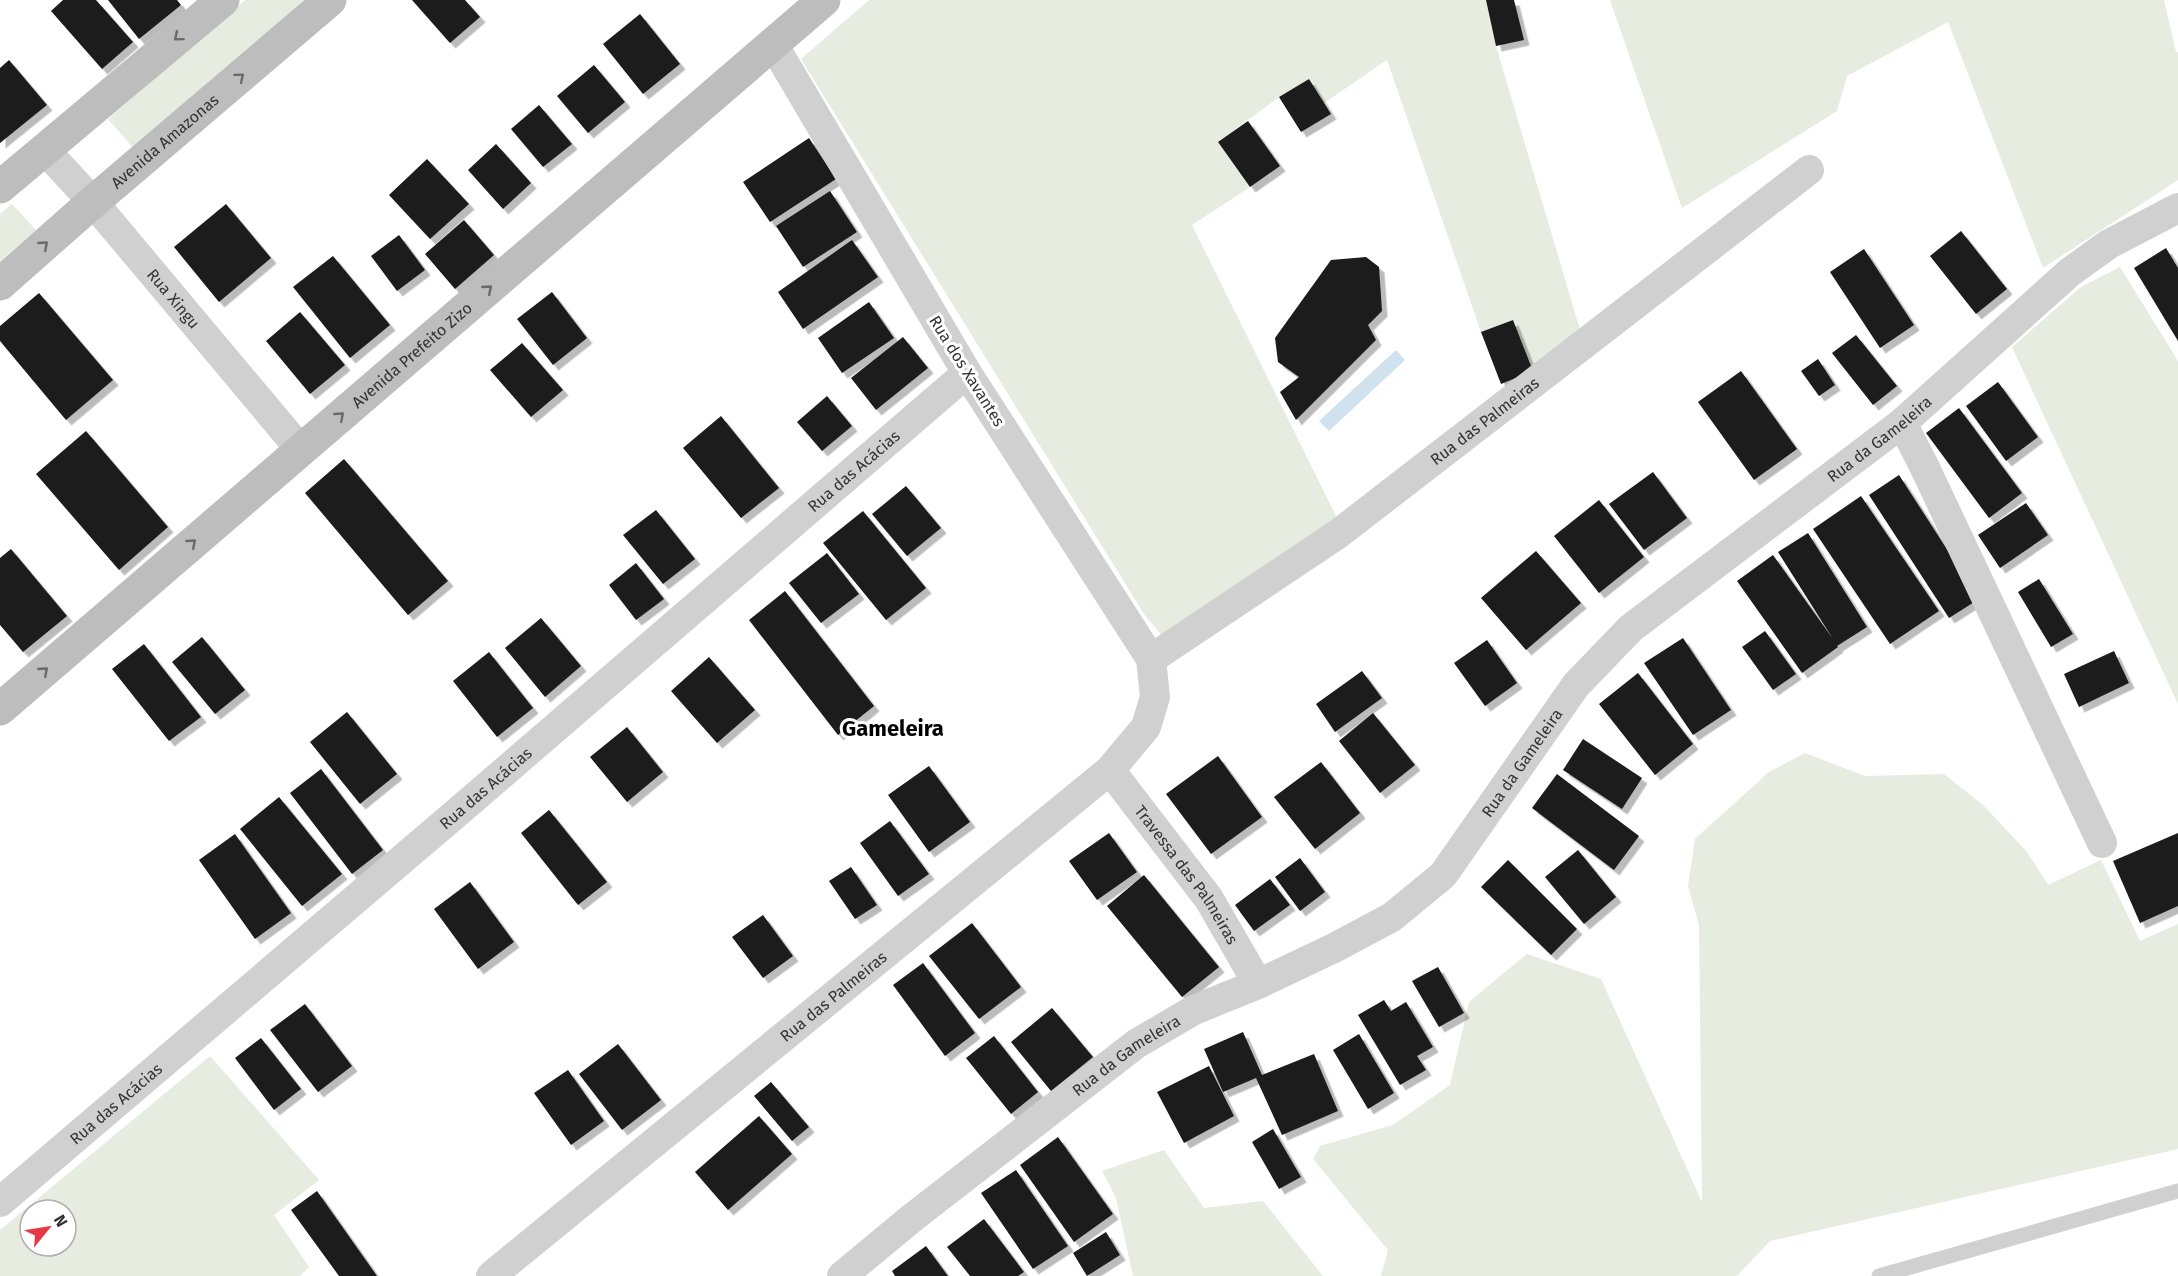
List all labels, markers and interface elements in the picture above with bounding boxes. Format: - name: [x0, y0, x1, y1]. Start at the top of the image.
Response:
- one-way arrow: [174, 30, 185, 41]
- one-way arrow: [233, 73, 244, 84]
- street label: Avenida Amazonas: [107, 90, 222, 192]
- one-way arrow: [37, 241, 48, 252]
- street label: Rua Xingu: [143, 265, 204, 332]
- one-way arrow: [481, 285, 491, 296]
- street label: Avenida Prefeito Zizo: [348, 298, 476, 412]
- street label: Rua dos Xavantes: [925, 312, 1009, 430]
- street label: Rua das Palmeiras: [1426, 373, 1543, 469]
- street label: Rua da Gameleira: [1823, 392, 1935, 486]
- one-way arrow: [333, 412, 344, 423]
- street label: Rua das Acácias: [804, 426, 904, 516]
- one-way arrow: [185, 539, 196, 550]
- one-way arrow: [37, 667, 48, 678]
- street label: Rua da Gameleira: [1477, 705, 1566, 820]
- district label: Gameleira: [842, 715, 944, 742]
- street label: Rua das Acácias: [436, 743, 535, 833]
- street label: Travessa das Palmeiras: [1131, 801, 1242, 947]
- street label: Rua das Palmeiras: [776, 947, 890, 1045]
- street label: Rua da Gameleira: [1068, 1011, 1183, 1100]
- street label: Rua das Acácias: [66, 1059, 166, 1148]
- north arrow: [18, 1198, 78, 1258]
- text: N: [50, 1211, 71, 1230]

